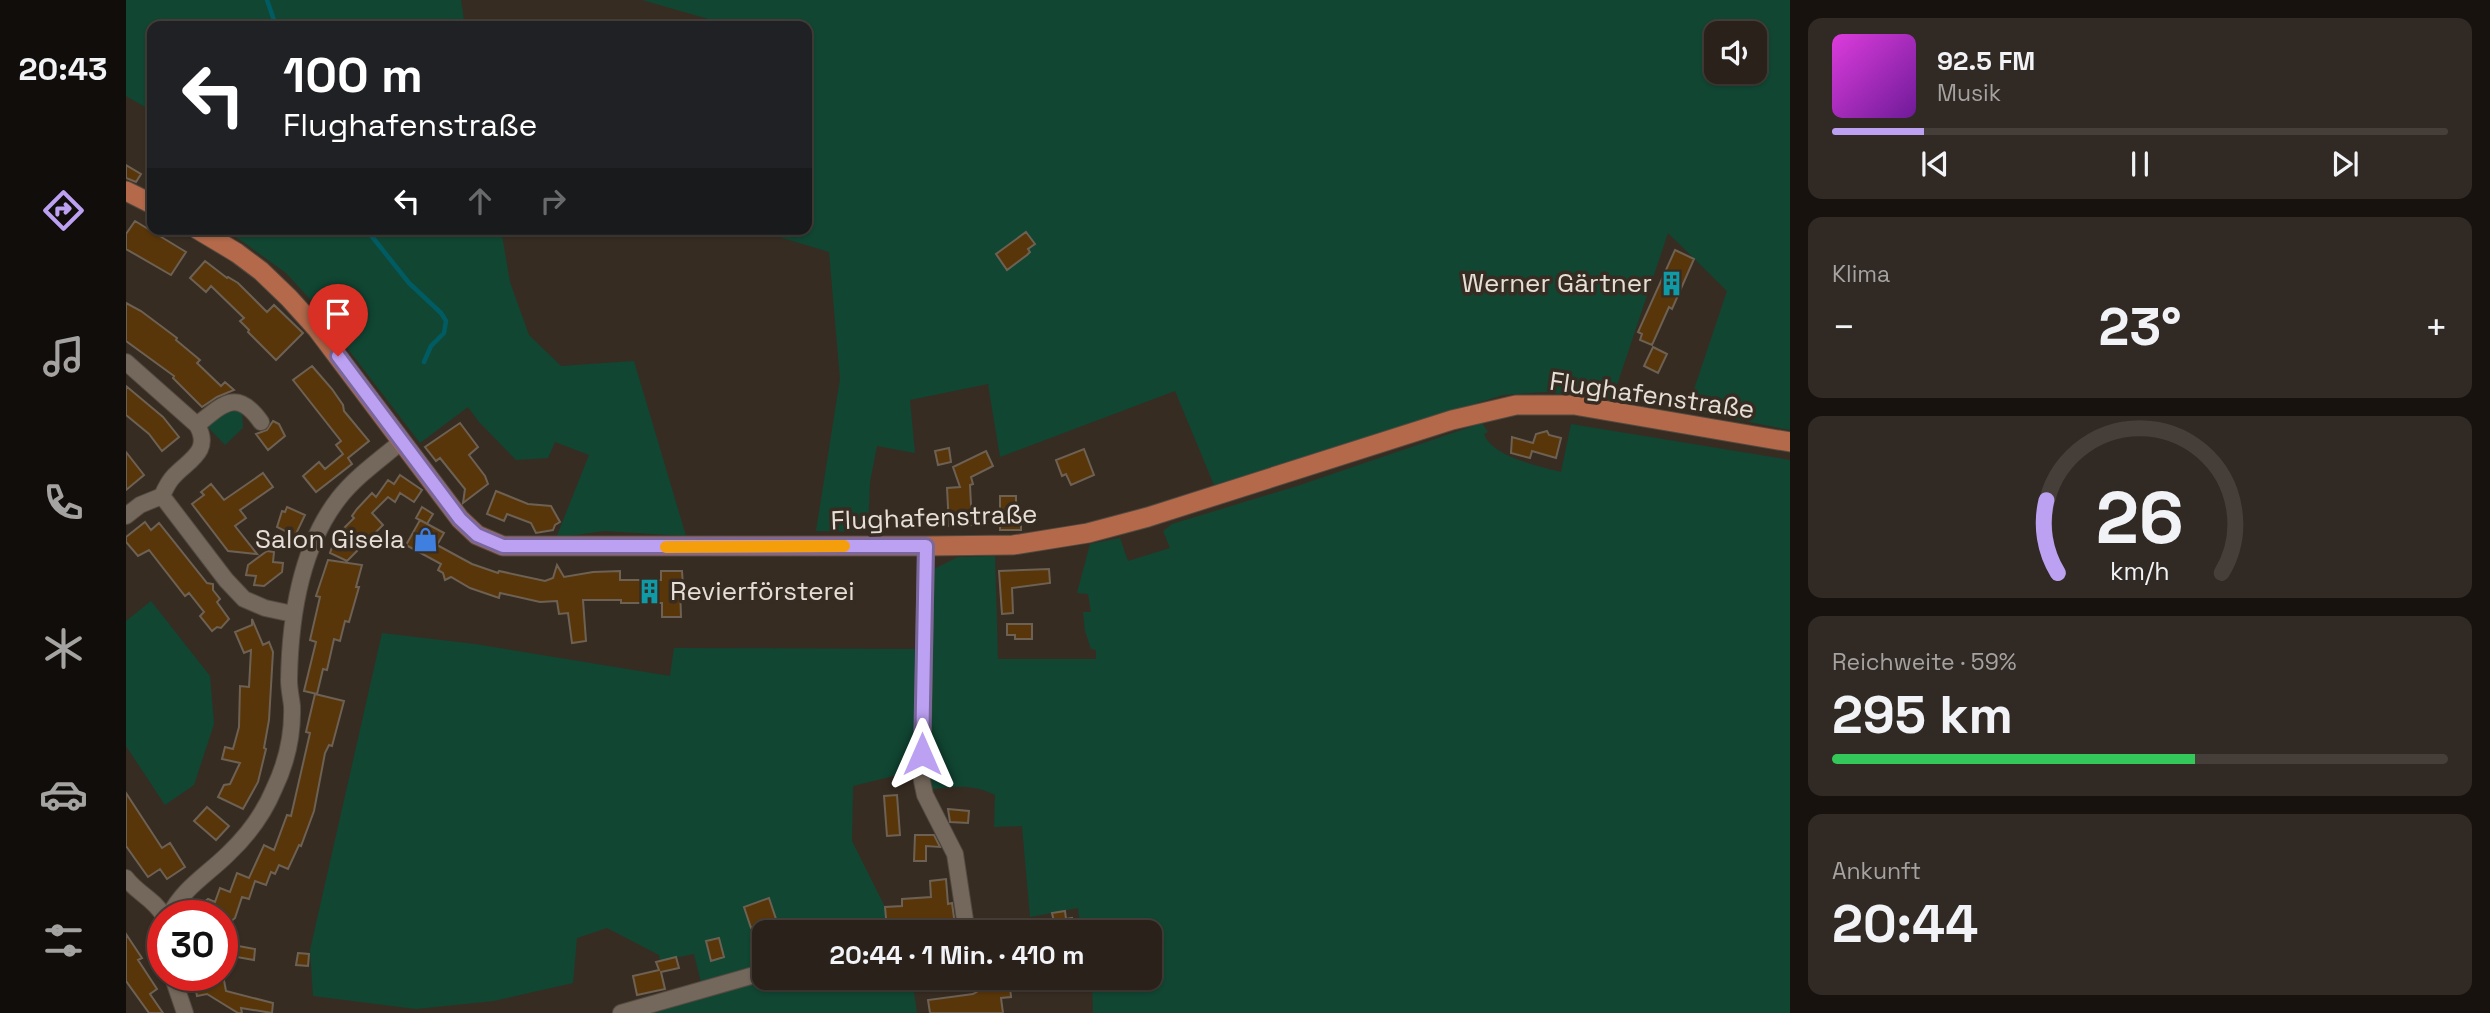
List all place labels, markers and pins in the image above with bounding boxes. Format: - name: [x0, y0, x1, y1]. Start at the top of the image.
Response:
- place label: Werner Gärtner: [1462, 266, 1652, 300]
- building icon: Werner Gärtner: [1658, 269, 1686, 297]
- pin: [308, 284, 368, 356]
- place label: Salon Gisela: [255, 522, 405, 556]
- shop icon: Salon Gisela: [411, 525, 439, 553]
- place label: Revierförsterei: [670, 574, 855, 608]
- building icon: Revierförsterei: [636, 577, 664, 605]

